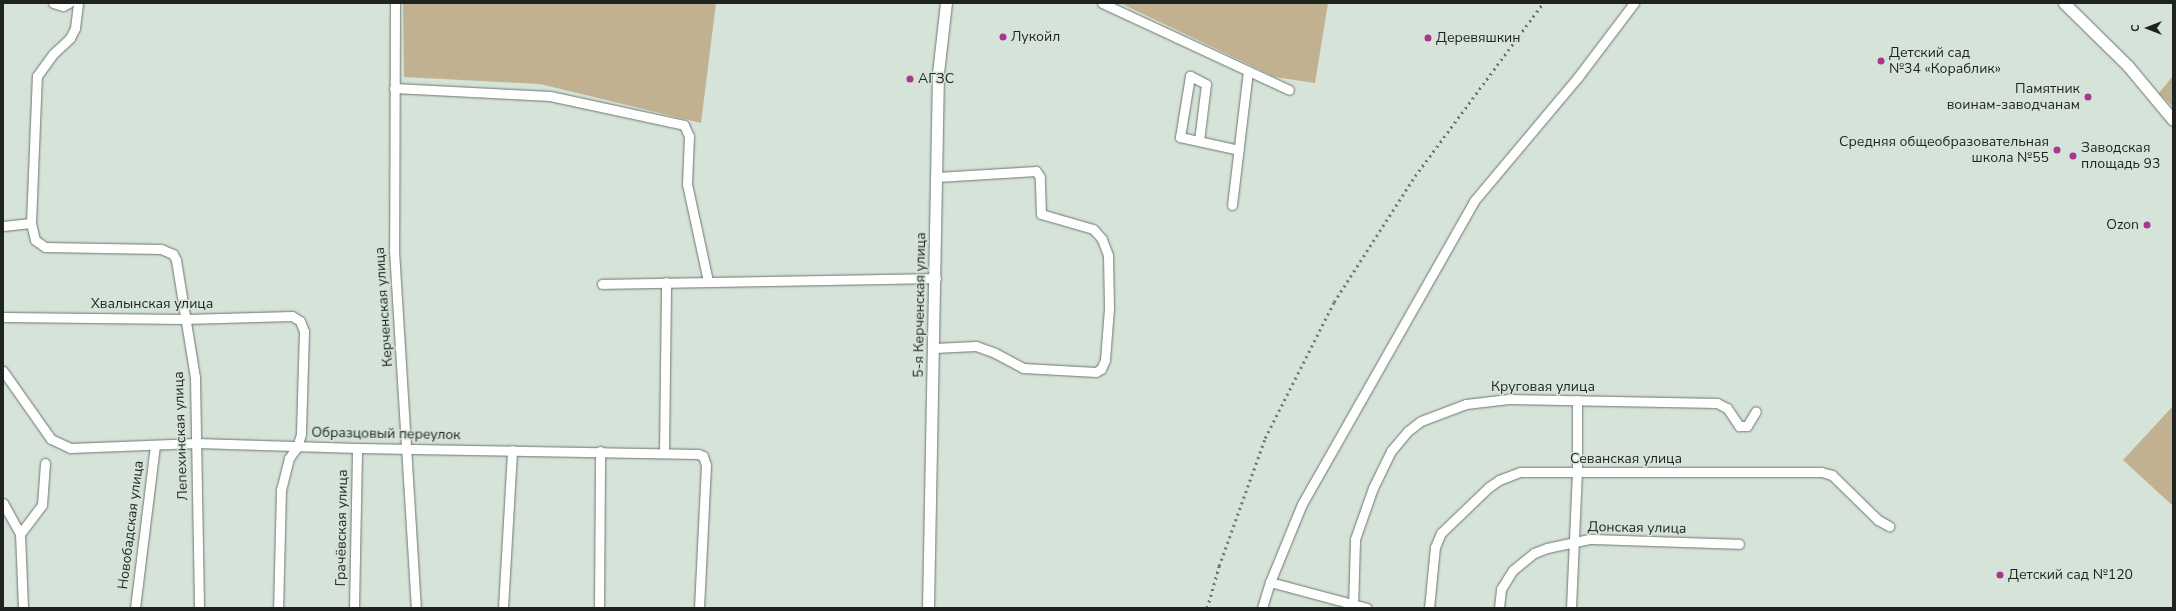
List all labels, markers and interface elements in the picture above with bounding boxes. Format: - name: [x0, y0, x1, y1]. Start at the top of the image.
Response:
- north arrow: [2128, 8, 2168, 48]
- text: С: [2128, 24, 2143, 32]
- place label: Лукойл: [1011, 29, 1060, 45]
- place label: Деревяшкин: [1436, 30, 1521, 46]
- marker: Лукойл: [998, 32, 1008, 42]
- marker: Деревяшкин: [1423, 33, 1433, 43]
- place label: Детский сад №34 «Кораблик»: [1889, 45, 2001, 78]
- marker: Детский сад №34 «Кораблик»: [1876, 56, 1886, 66]
- place label: АГЗС: [918, 71, 954, 87]
- marker: АГЗС: [905, 74, 915, 84]
- place label: Памятник воинам-заводчанам: [1947, 81, 2080, 114]
- marker: Памятник воинам-заводчанам: [2083, 92, 2093, 102]
- place label: Средняя общеобразовательная школа №55: [1839, 134, 2049, 166]
- place label: Заводская площадь 93: [2081, 140, 2160, 172]
- marker: Средняя общеобразовательная школа №55: [2052, 145, 2062, 155]
- marker: Заводская площадь 93: [2068, 151, 2078, 161]
- place label: Ozon: [2106, 217, 2139, 233]
- marker: Ozon: [2142, 220, 2152, 230]
- street label: 5-я Керченская улица: [910, 232, 930, 378]
- street label: Керченская улица: [371, 247, 397, 367]
- street label: Хвалынская улица: [91, 296, 213, 312]
- street label: Лепехинская улица: [170, 371, 192, 501]
- street label: Круговая улица: [1491, 379, 1595, 395]
- street label: Образцовый переулок: [311, 424, 461, 444]
- street label: Севанская улица: [1570, 451, 1682, 467]
- street label: Новобадская улица: [115, 460, 147, 590]
- street label: Грачёвская улица: [333, 469, 351, 587]
- street label: Донская улица: [1587, 519, 1687, 537]
- place label: Детский сад №120: [2008, 567, 2133, 583]
- marker: Детский сад №120: [1995, 570, 2005, 580]

